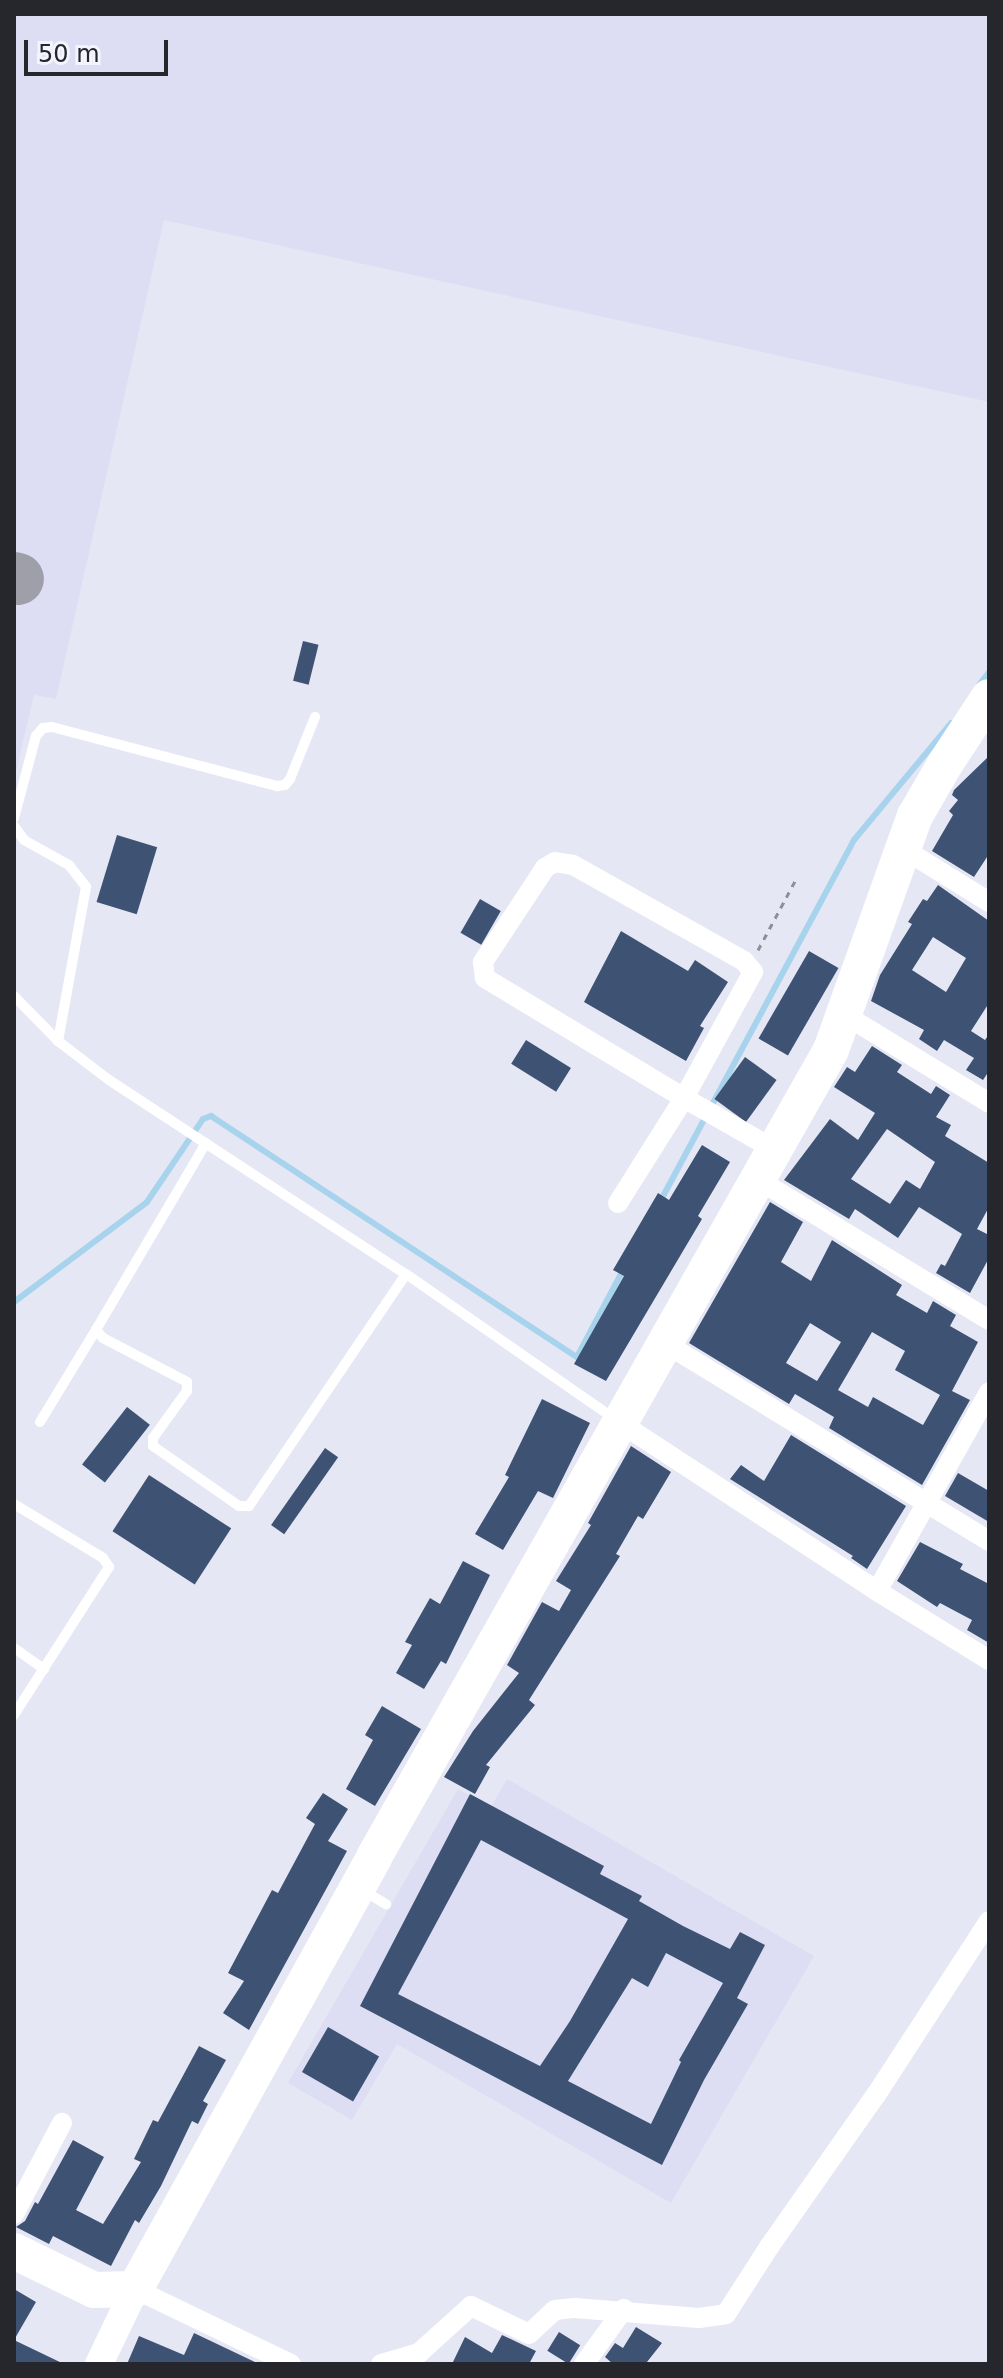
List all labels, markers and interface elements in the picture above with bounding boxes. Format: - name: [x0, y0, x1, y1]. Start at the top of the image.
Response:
- scale bar: [28, 24, 172, 74]
- text: 50 m: [38, 40, 100, 68]

